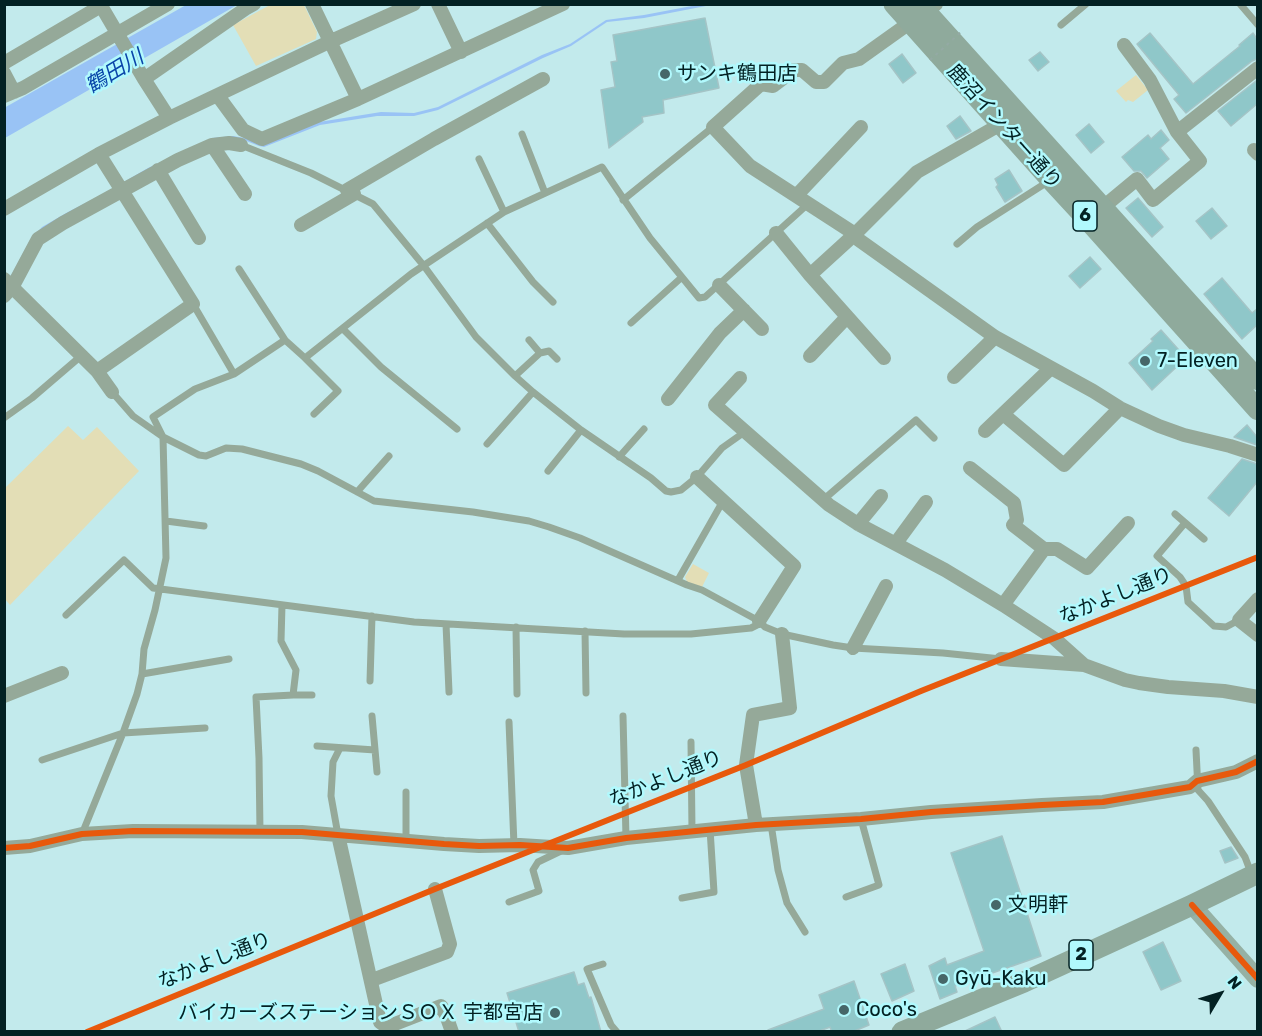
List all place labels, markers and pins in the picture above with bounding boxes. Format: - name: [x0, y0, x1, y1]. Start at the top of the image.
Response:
- place label: サンキ鶴田店: [677, 62, 797, 86]
- marker: サンキ鶴田店: [658, 67, 672, 81]
- place label: 7-Eleven: [1157, 349, 1238, 373]
- marker: 7-Eleven: [1138, 354, 1152, 368]
- place label: 文明軒: [1008, 893, 1068, 917]
- marker: 文明軒: [989, 898, 1003, 912]
- place label: Gyū-Kaku: [955, 967, 1046, 991]
- marker: Gyū-Kaku: [936, 972, 950, 986]
- place label: Coco's: [856, 998, 917, 1022]
- place label: バイカーズステーションＳＯＸ 宇都宮店: [178, 1001, 543, 1025]
- marker: Coco's: [837, 1003, 851, 1017]
- marker: バイカーズステーションＳＯＸ 宇都宮店: [548, 1006, 562, 1020]

